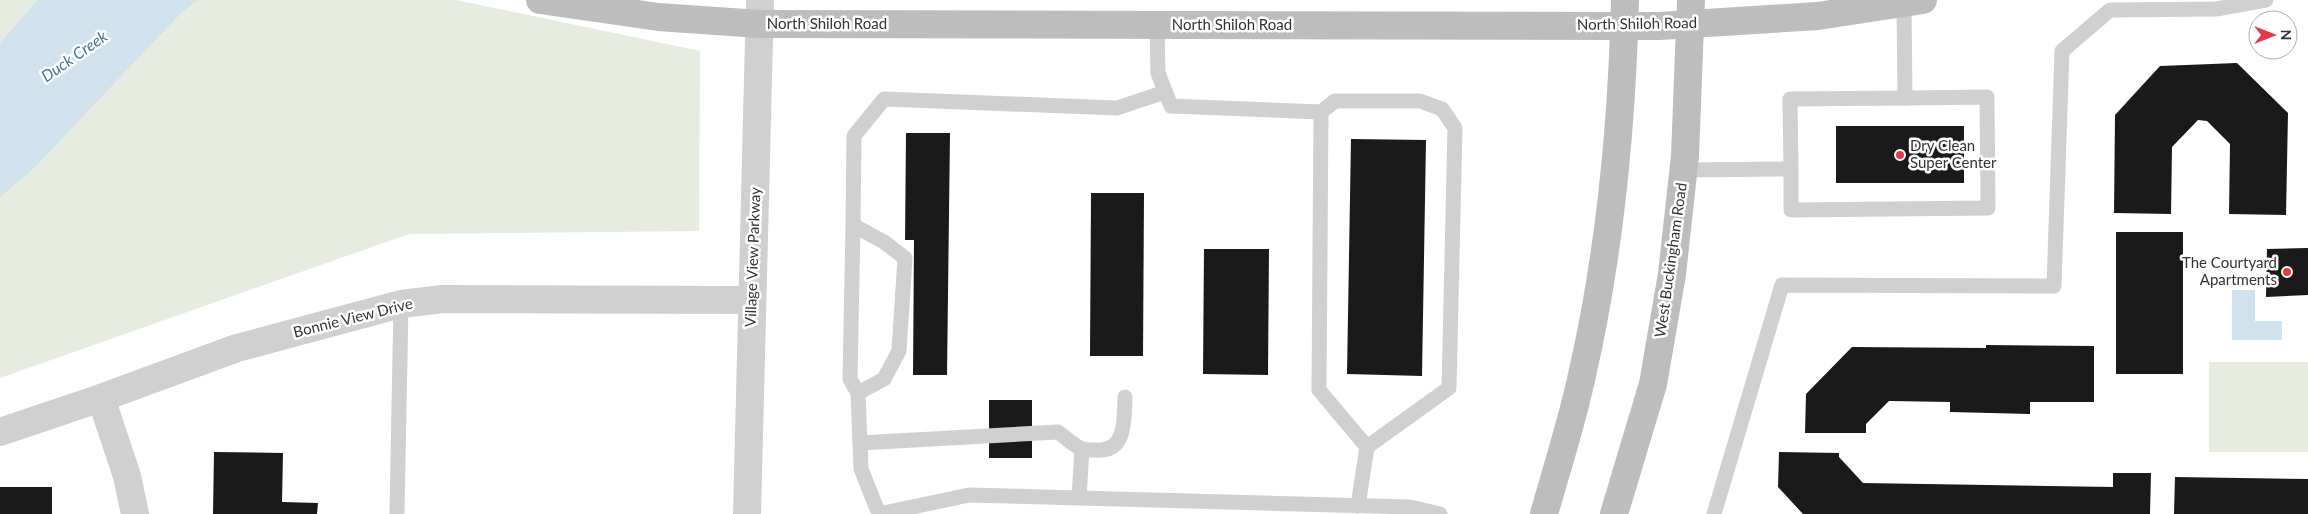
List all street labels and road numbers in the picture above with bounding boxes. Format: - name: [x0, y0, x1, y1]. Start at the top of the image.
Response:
- street label: North Shiloh Road: [1577, 13, 1697, 33]
- street label: North Shiloh Road: [767, 14, 887, 32]
- street label: North Shiloh Road: [1172, 15, 1292, 33]
- street label: West Buckingham Road: [1650, 181, 1690, 338]
- street label: Village View Parkway: [741, 186, 763, 327]
- street label: Bonnie View Drive: [291, 293, 414, 341]

